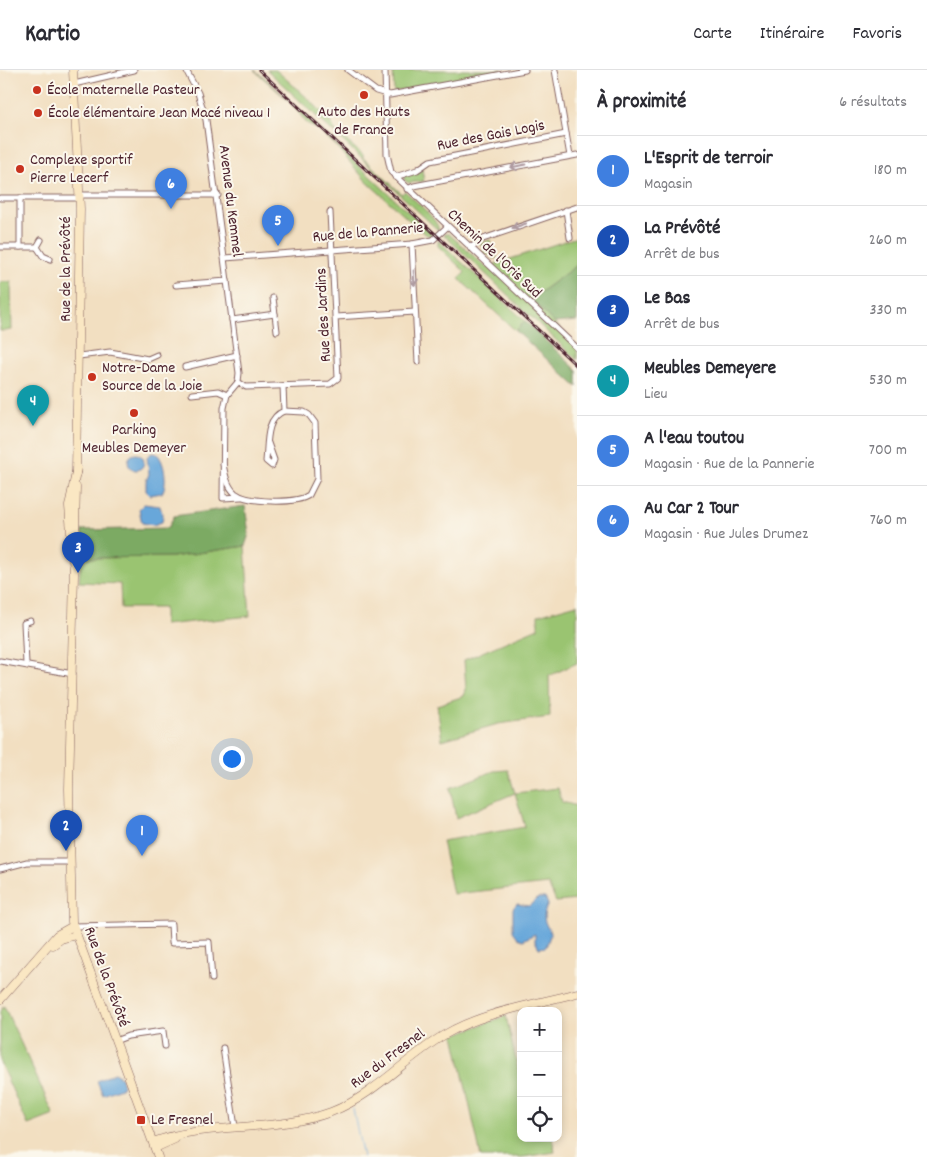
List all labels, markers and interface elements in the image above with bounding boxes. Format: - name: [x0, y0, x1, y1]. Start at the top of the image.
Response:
- text: Kartio: [25, 18, 80, 52]
- text: Carte: [693, 22, 732, 47]
- text: Itinéraire: [760, 22, 824, 47]
- text: Favoris: [852, 22, 902, 47]
- place label: École maternelle Pasteur: [47, 79, 200, 102]
- marker: École maternelle Pasteur: [31, 84, 43, 96]
- text: À proximité: [597, 88, 686, 118]
- marker: Auto des Hauts de France: [358, 89, 370, 101]
- text: 6 résultats: [839, 91, 907, 114]
- place label: Auto des Hauts de France: [318, 101, 411, 142]
- place label: École élémentaire Jean Macé niveau 1: [48, 102, 270, 125]
- marker: École élémentaire Jean Macé niveau 1: [32, 107, 44, 119]
- street label: Rue des Gais Logis: [435, 114, 547, 158]
- street label: Avenue du Kemmel: [212, 144, 248, 259]
- text: L'Esprit de terroir: [644, 146, 773, 173]
- place label: Complexe sportif Pierre Lecerf: [30, 149, 133, 190]
- text: 1: [611, 159, 615, 182]
- text: 180 m: [874, 159, 907, 182]
- one-way arrow: [510, 162, 526, 171]
- marker: Complexe sportif Pierre Lecerf: [14, 163, 26, 175]
- pin: 6: [155, 168, 187, 209]
- text: Magasin: [644, 173, 692, 196]
- street label: Chemin de l'Oris Sud: [441, 204, 547, 304]
- pin: 5: [262, 205, 294, 246]
- street label: Rue de la Prévôté: [55, 216, 78, 322]
- text: La Prévôté: [644, 216, 720, 243]
- street label: Rue de la Pannerie: [312, 217, 424, 249]
- one-way arrow: [512, 222, 528, 231]
- text: 2: [610, 229, 617, 252]
- text: 260 m: [869, 229, 907, 252]
- text: Arrêt de bus: [644, 243, 720, 266]
- street label: Rue des Jardins: [310, 267, 338, 363]
- one-way arrow: [409, 270, 418, 286]
- text: Le Bas: [644, 286, 690, 313]
- text: 3: [609, 299, 617, 322]
- text: 330 m: [869, 299, 907, 322]
- text: Arrêt de bus: [644, 313, 720, 336]
- text: Meubles Demeyere: [644, 356, 776, 383]
- place label: Notre-Dame Source de la Joie: [102, 357, 202, 398]
- text: 4: [610, 369, 616, 392]
- text: 530 m: [869, 369, 907, 392]
- marker: Notre-Dame Source de la Joie: [86, 371, 98, 383]
- text: Lieu: [644, 383, 667, 406]
- pin: 4: [17, 385, 49, 426]
- marker: Parking Meubles Demeyer: [128, 407, 140, 419]
- place label: Parking Meubles Demeyer: [82, 419, 186, 460]
- text: A l'eau toutou: [644, 426, 744, 453]
- text: 5: [609, 439, 617, 462]
- text: 700 m: [869, 439, 907, 462]
- text: Magasin · Rue de la Pannerie: [644, 453, 815, 476]
- text: Au Car 2 Tour: [644, 496, 739, 523]
- text: 6: [609, 509, 617, 532]
- text: 760 m: [870, 509, 907, 532]
- text: Magasin · Rue Jules Drumez: [644, 523, 808, 546]
- pin: 3: [62, 532, 94, 573]
- your location: [219, 746, 245, 772]
- pin: 2: [50, 810, 82, 851]
- pin: 1: [126, 815, 158, 856]
- street label: Rue de la Prévôté: [77, 924, 135, 1030]
- map controls: [517, 1007, 562, 1142]
- button: +: [517, 1007, 562, 1052]
- street label: Rue du Fresnel: [346, 1023, 430, 1095]
- button: −: [517, 1052, 562, 1097]
- button: locate: [517, 1097, 562, 1142]
- place label: Le Fresnel: [151, 1109, 214, 1132]
- marker: Le Fresnel: [135, 1114, 147, 1126]

